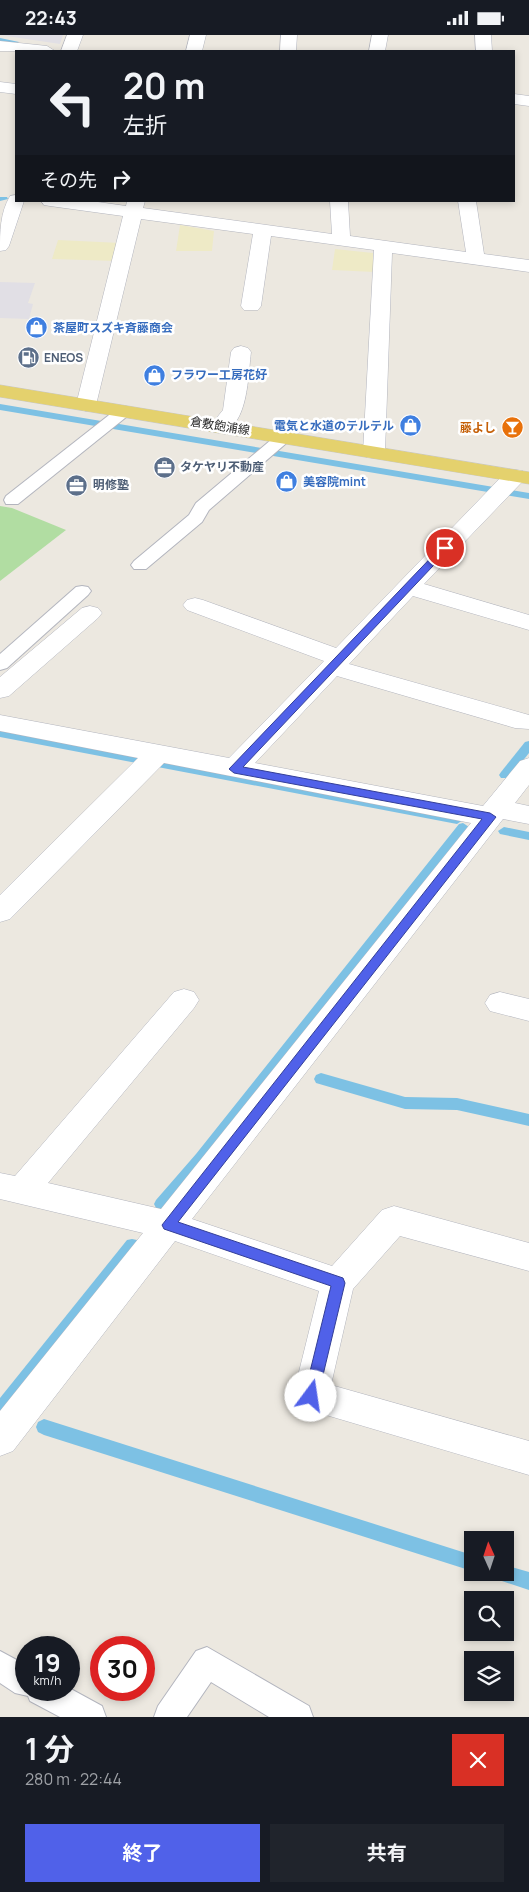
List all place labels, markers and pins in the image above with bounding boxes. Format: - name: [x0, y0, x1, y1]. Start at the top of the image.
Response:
- shop icon: 茶屋町スズキ斉藤商会: [25, 316, 49, 340]
- place label: 茶屋町スズキ斉藤商会: [53, 319, 173, 336]
- fuel station icon: ENEOS: [16, 346, 40, 370]
- place label: ENEOS: [44, 349, 83, 366]
- shop icon: フラワー工房花好: [143, 363, 167, 387]
- place label: フラワー工房花好: [171, 366, 267, 383]
- shop icon: 電気と水道のテルテル: [398, 414, 422, 438]
- bar icon: 藤よし: [500, 416, 524, 440]
- place label: 電気と水道のテルテル: [274, 417, 394, 434]
- place label: 藤よし: [460, 419, 496, 436]
- office icon: タケヤリ不動産: [152, 455, 176, 479]
- place label: タケヤリ不動産: [180, 458, 264, 475]
- shop icon: 美容院mint: [275, 470, 299, 494]
- office icon: 明修塾: [65, 473, 89, 497]
- place label: 美容院mint: [303, 473, 366, 490]
- place label: 明修塾: [93, 476, 129, 493]
- pin: [424, 527, 466, 569]

